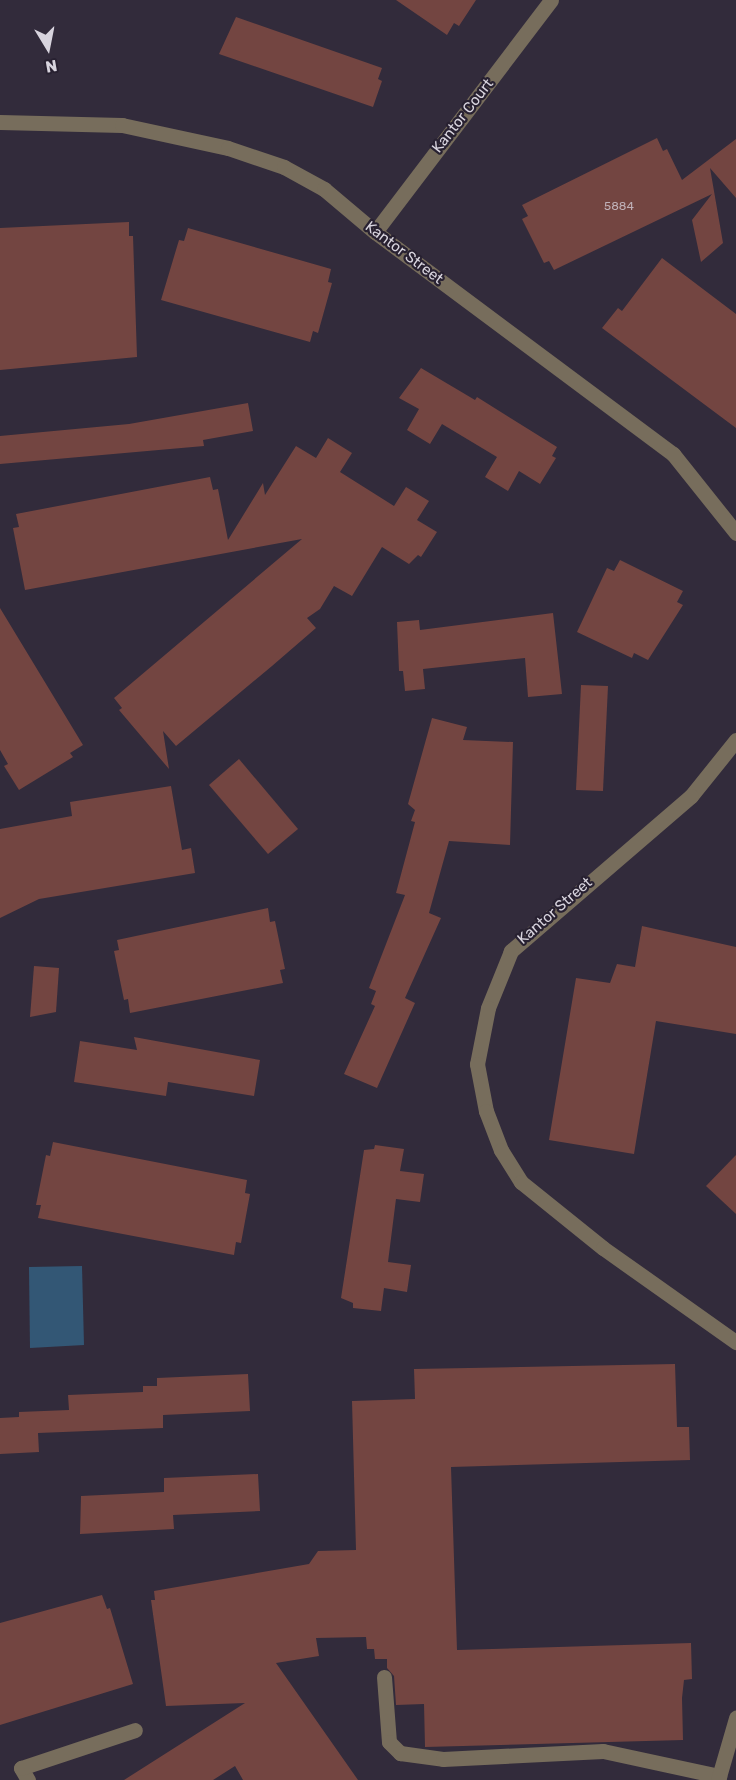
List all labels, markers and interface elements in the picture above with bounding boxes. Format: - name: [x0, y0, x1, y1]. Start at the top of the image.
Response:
- north arrow: [18, 18, 78, 78]
- text: N: [44, 56, 59, 77]
- street label: Kantor Court: [428, 75, 498, 157]
- house number: 5884: [604, 200, 634, 214]
- street label: Kantor Street: [361, 218, 447, 288]
- street label: Kantor Street: [514, 874, 596, 948]

